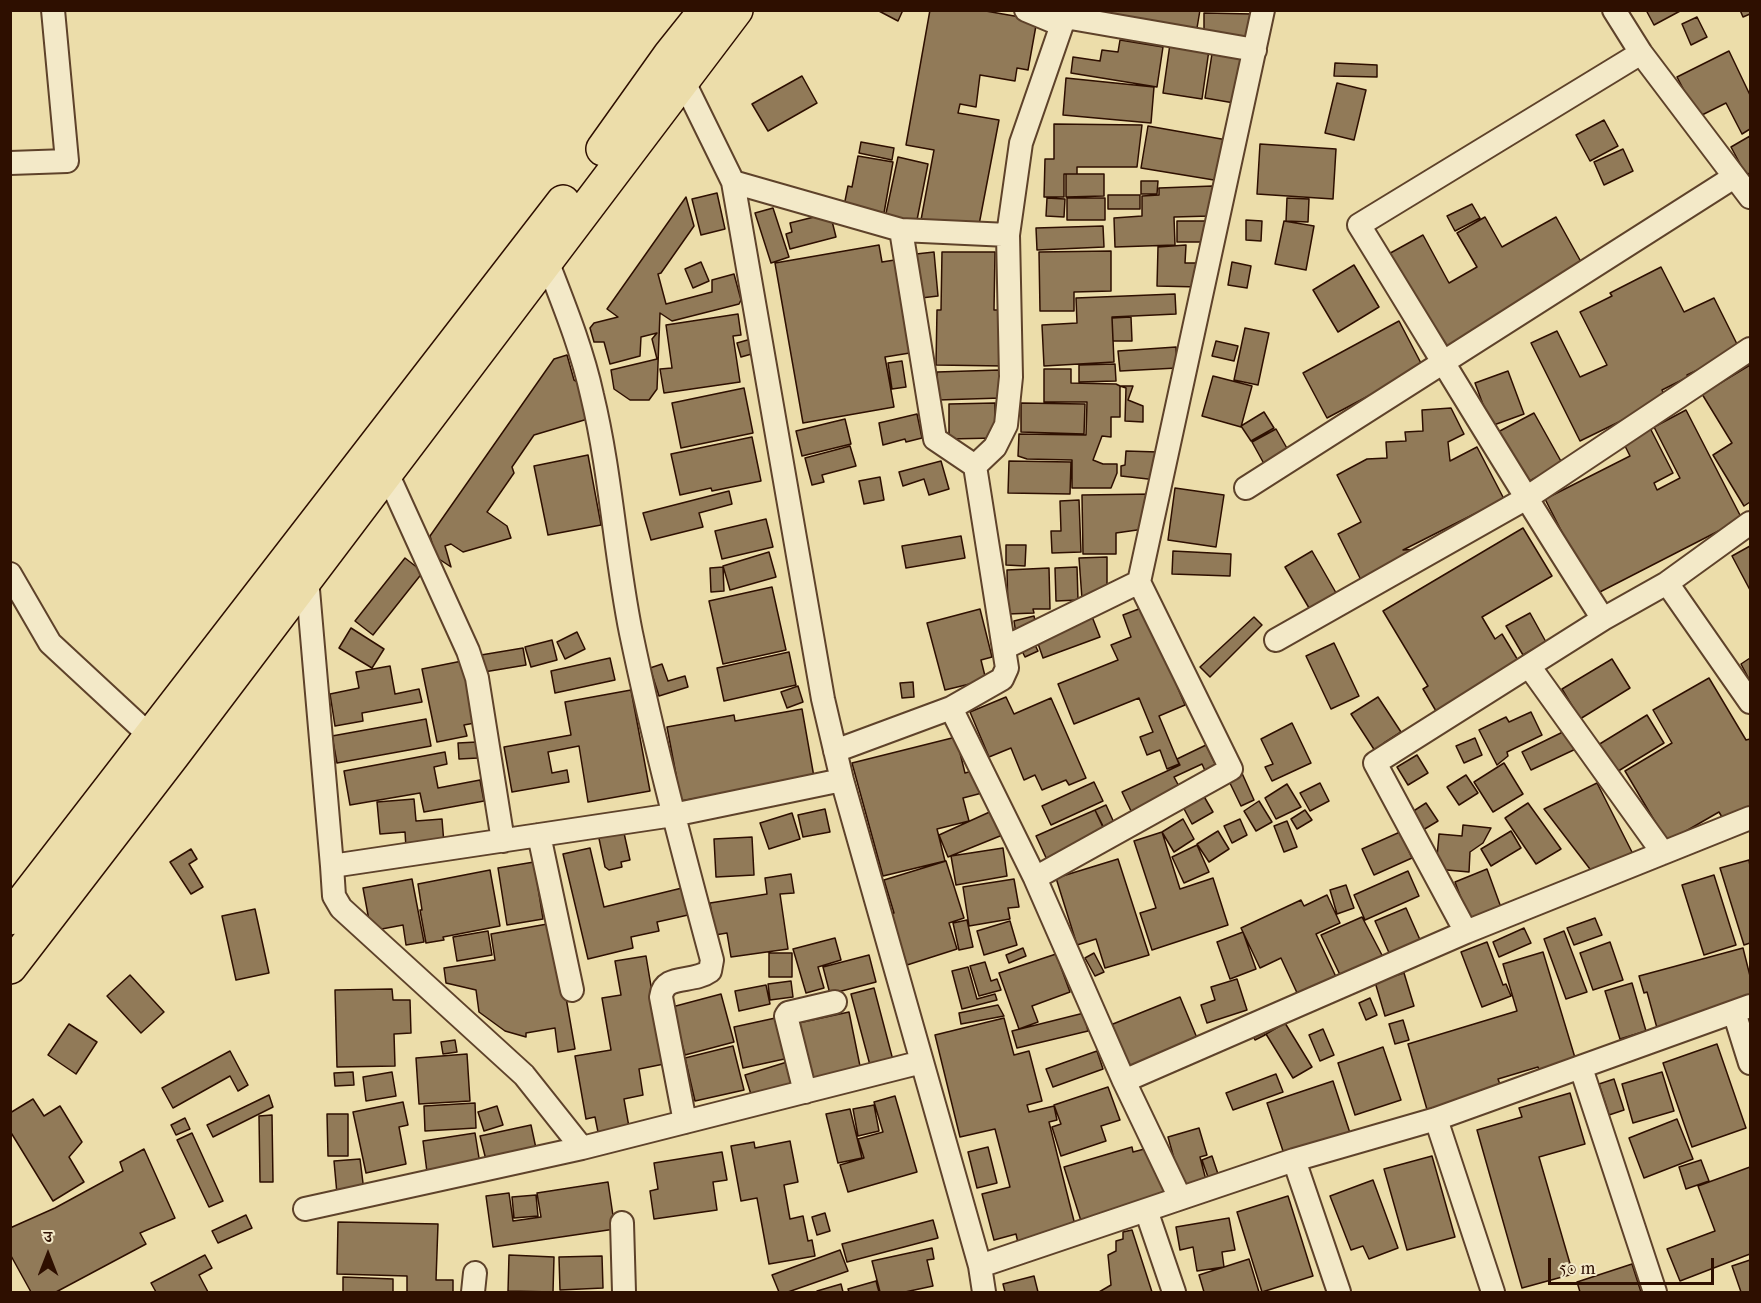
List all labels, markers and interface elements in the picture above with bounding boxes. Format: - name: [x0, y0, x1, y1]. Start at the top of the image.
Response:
- north arrow: [18, 1225, 78, 1285]
- text: उ: [44, 1227, 52, 1246]
- scale bar: [1551, 1246, 1718, 1284]
- text: 50 m: [1559, 1258, 1595, 1279]

